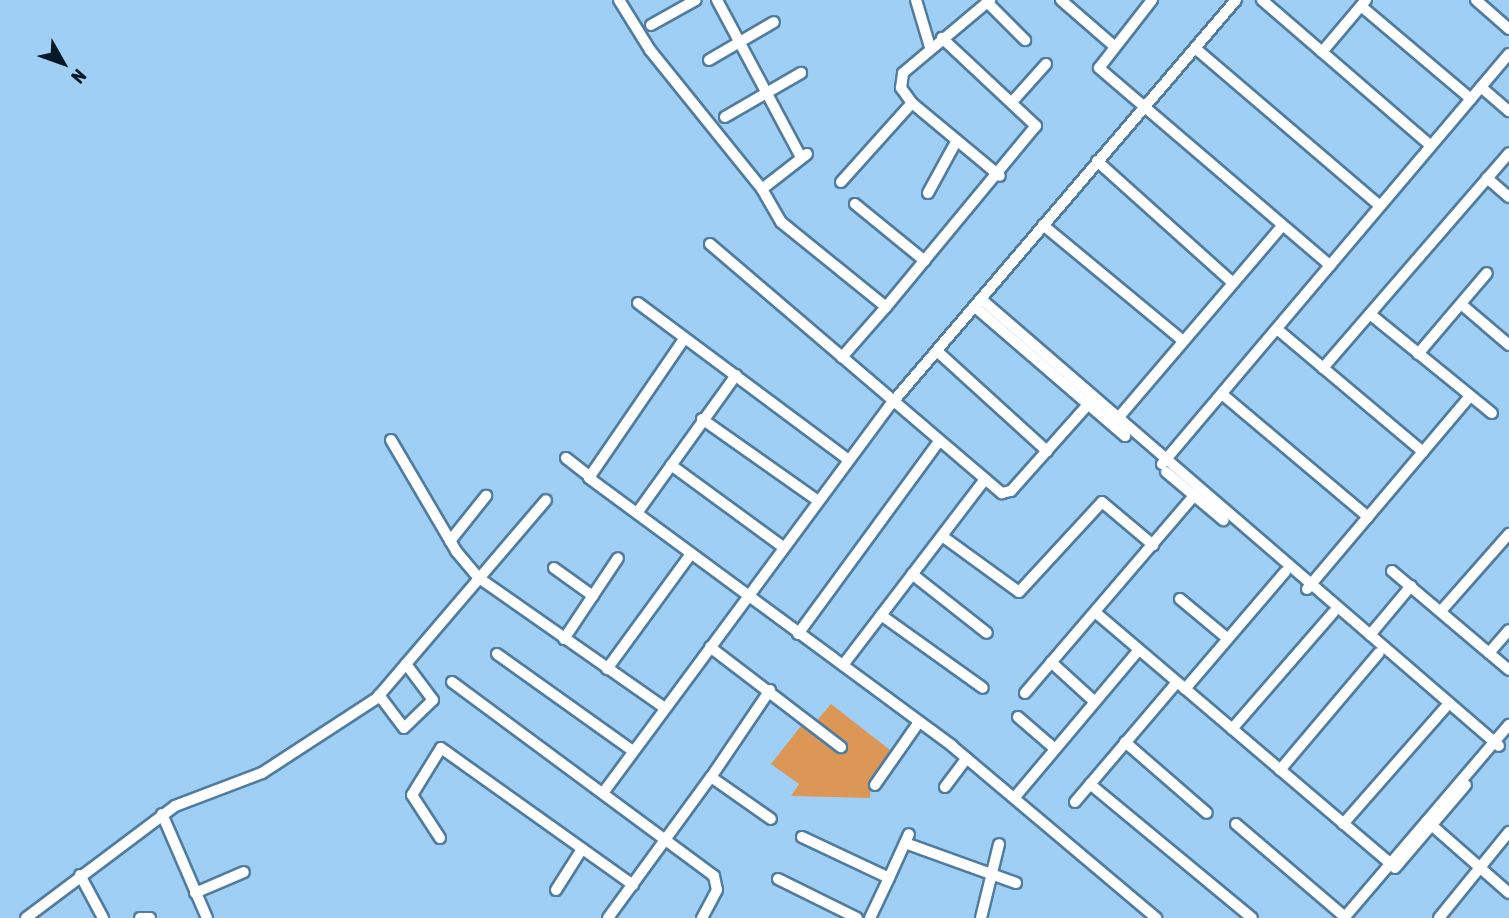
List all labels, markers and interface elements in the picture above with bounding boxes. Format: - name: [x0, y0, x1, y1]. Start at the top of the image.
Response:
- north arrow: [28, 28, 98, 98]
- text: N: [67, 65, 91, 88]

